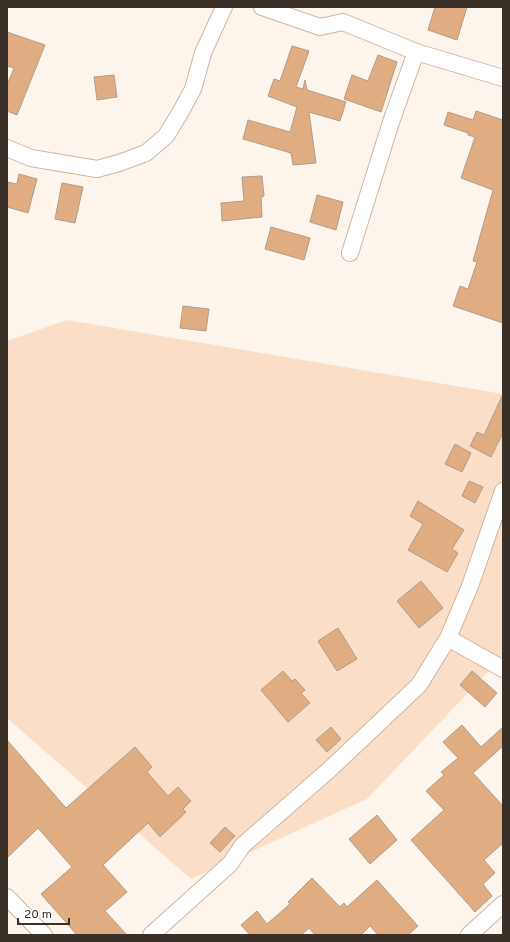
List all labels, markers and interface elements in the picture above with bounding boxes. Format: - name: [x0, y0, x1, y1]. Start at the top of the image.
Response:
- scale bar: [18, 900, 69, 926]
- text: 20 m: [24, 907, 52, 923]

